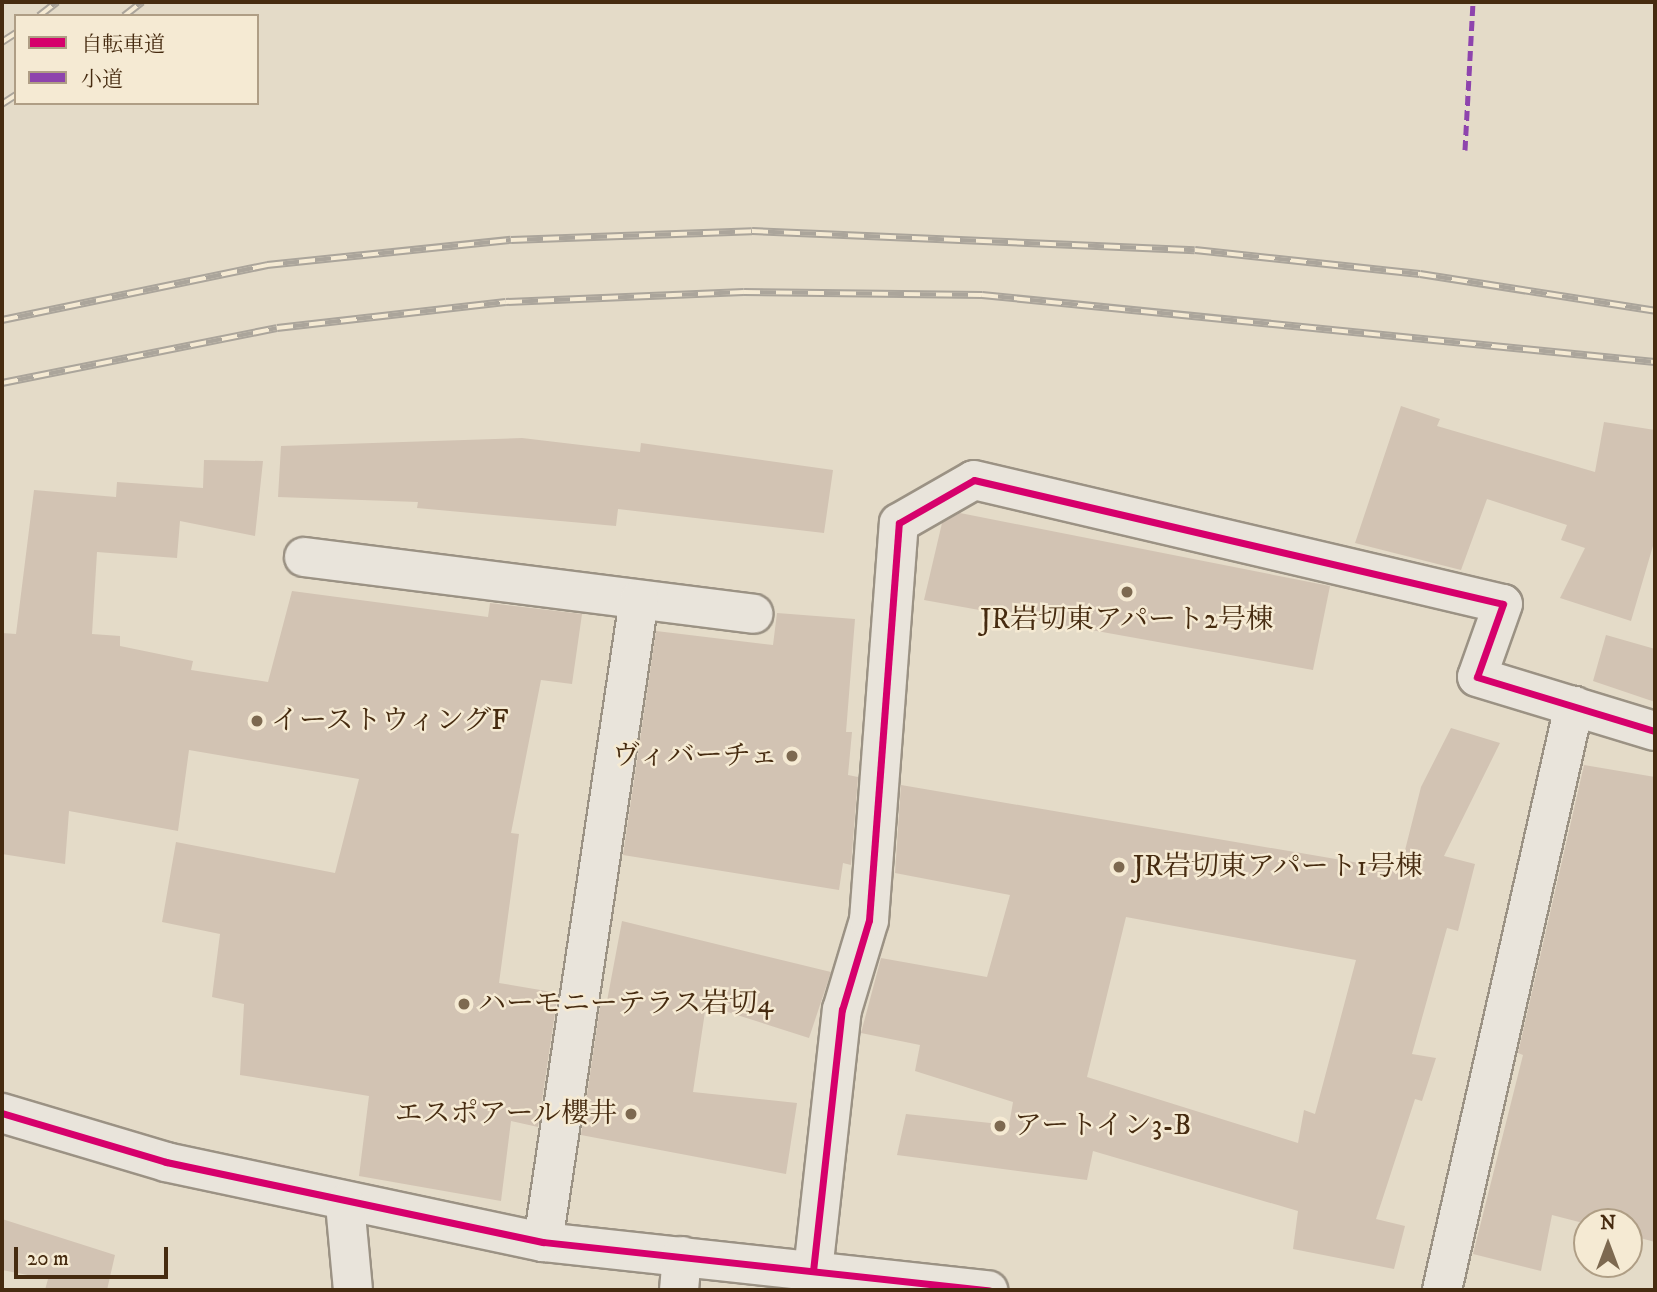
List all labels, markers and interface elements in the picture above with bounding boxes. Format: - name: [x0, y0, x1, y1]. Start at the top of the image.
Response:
- legend: [14, 14, 259, 105]
- text: 自転車道: [81, 32, 165, 58]
- text: 小道: [81, 67, 123, 93]
- marker: JR岩切東アパート2号棟: [1119, 584, 1135, 600]
- place label: JR岩切東アパート2号棟: [979, 603, 1275, 637]
- place label: イーストウィングF: [271, 704, 512, 738]
- marker: イーストウィングF: [249, 713, 265, 729]
- place label: ヴィバーチェ: [610, 739, 778, 773]
- marker: ヴィバーチェ: [784, 748, 800, 764]
- place label: JR岩切東アパート1号棟: [1133, 850, 1425, 884]
- marker: JR岩切東アパート1号棟: [1111, 859, 1127, 875]
- place label: ハーモニーテラス岩切4: [478, 987, 774, 1021]
- marker: ハーモニーテラス岩切4: [456, 996, 472, 1012]
- place label: エスポアール櫻井: [394, 1097, 617, 1131]
- marker: エスポアール櫻井: [623, 1106, 639, 1122]
- place label: アートイン3-B: [1014, 1109, 1193, 1143]
- marker: アートイン3-B: [992, 1118, 1008, 1134]
- north arrow: [1573, 1208, 1643, 1278]
- text: N: [1600, 1212, 1616, 1235]
- scale bar: [18, 1232, 172, 1276]
- text: 20 m: [27, 1246, 69, 1272]

